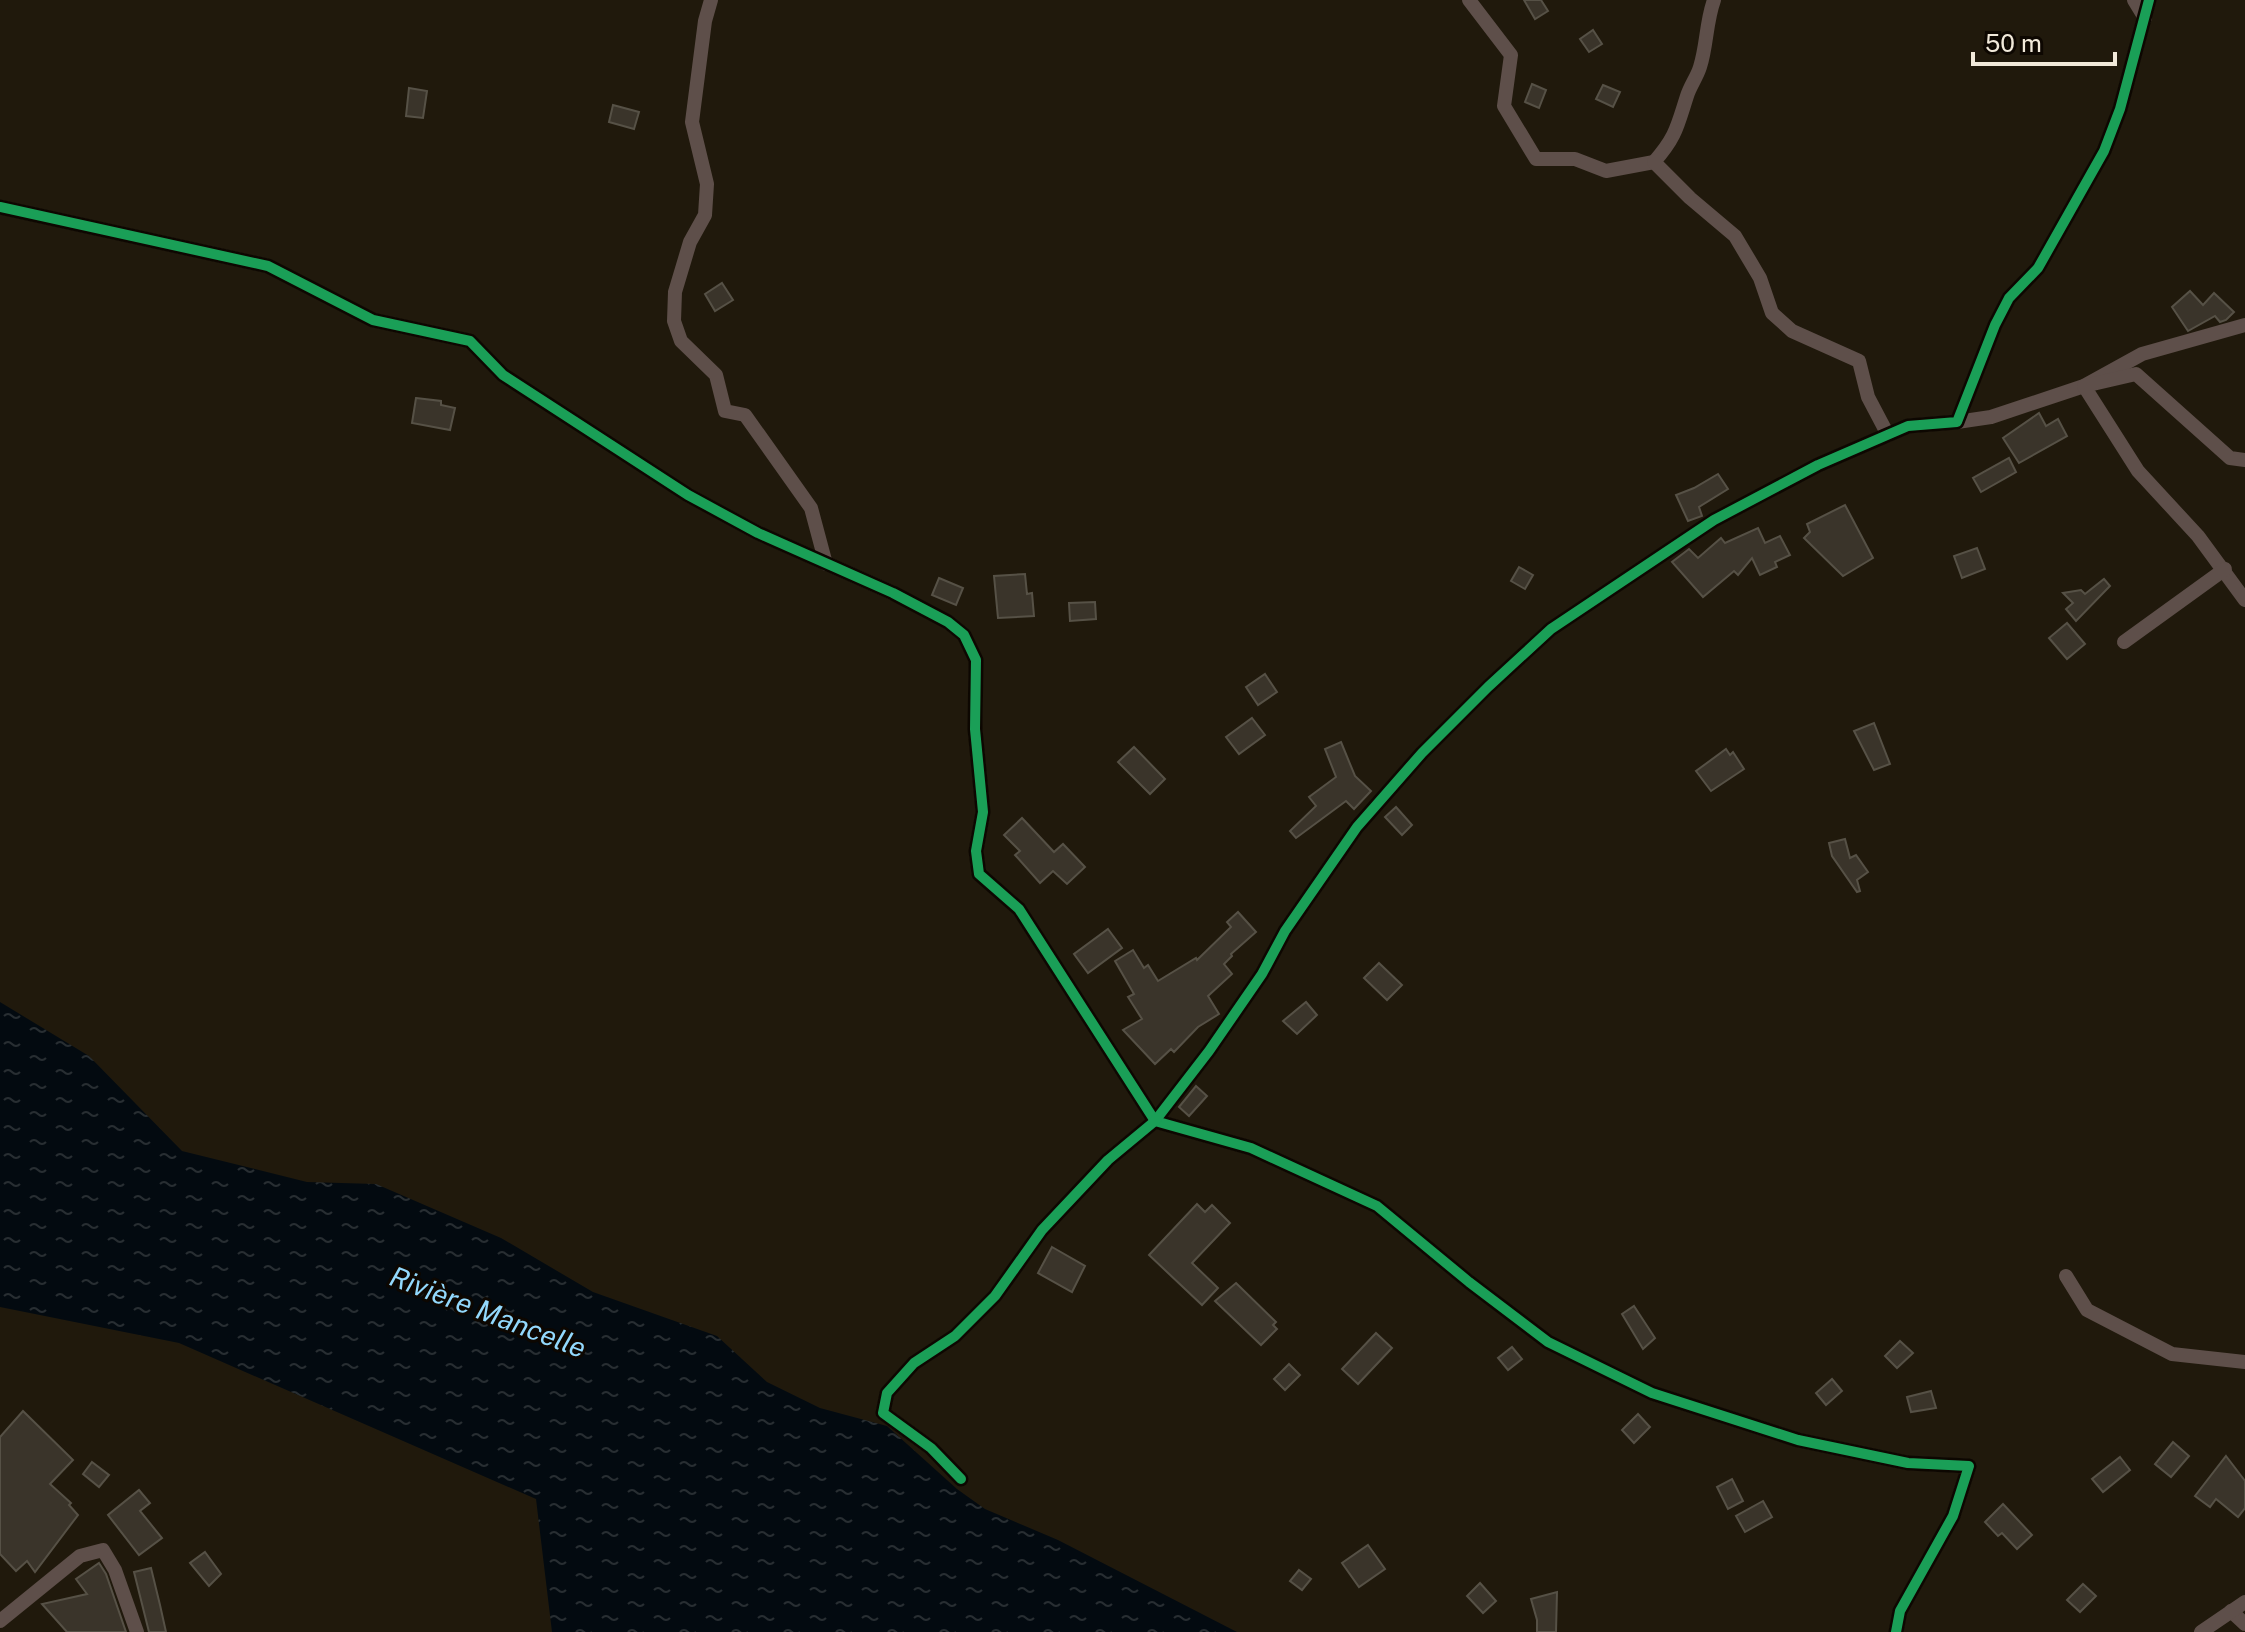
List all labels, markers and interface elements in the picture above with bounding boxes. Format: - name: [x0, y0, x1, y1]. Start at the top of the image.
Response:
- scale bar: [1973, 16, 2115, 66]
- text: 50 m: [1985, 29, 2042, 57]
- water label: Rivière Mancelle: [385, 1259, 591, 1364]

